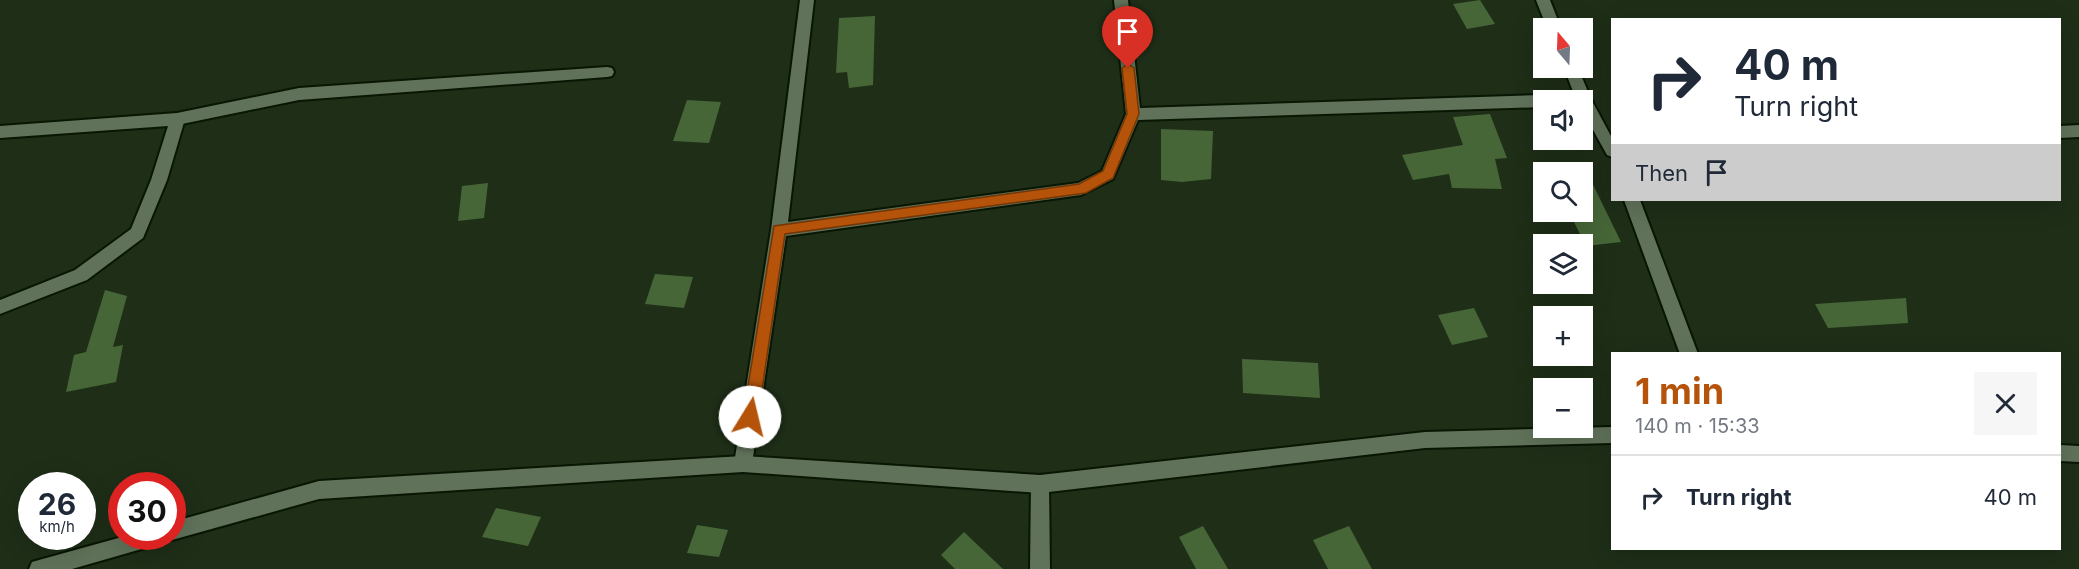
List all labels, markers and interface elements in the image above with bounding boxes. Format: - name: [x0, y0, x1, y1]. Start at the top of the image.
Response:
- pin: [1102, 6, 1153, 68]
- icon: arrive: [1111, 15, 1144, 48]
- north arrow: [1533, 18, 1593, 78]
- map controls: [1533, 18, 1593, 438]
- text: 40 m: [1734, 39, 1839, 90]
- icon: right: [1635, 42, 1713, 120]
- button: sound: [1533, 90, 1593, 150]
- text: Turn right: [1734, 90, 1858, 123]
- icon: arrive: [1700, 156, 1733, 189]
- text: Then: [1635, 160, 1688, 186]
- button: search: [1533, 162, 1593, 222]
- button: layers: [1533, 234, 1593, 294]
- button: +: [1533, 306, 1593, 366]
- text: 1 min: [1635, 369, 1724, 413]
- button: close: [1974, 372, 2037, 435]
- button: −: [1533, 378, 1593, 438]
- position arrow: [718, 385, 782, 449]
- text: 140 m · 15:33: [1635, 414, 1760, 438]
- speed limit sign: 30: [108, 472, 186, 550]
- icon: right: [1635, 481, 1668, 514]
- text: Turn right: [1686, 484, 1792, 510]
- text: 40 m: [1983, 484, 2037, 510]
- text: 26: [38, 486, 76, 522]
- text: km/h: [39, 517, 75, 536]

